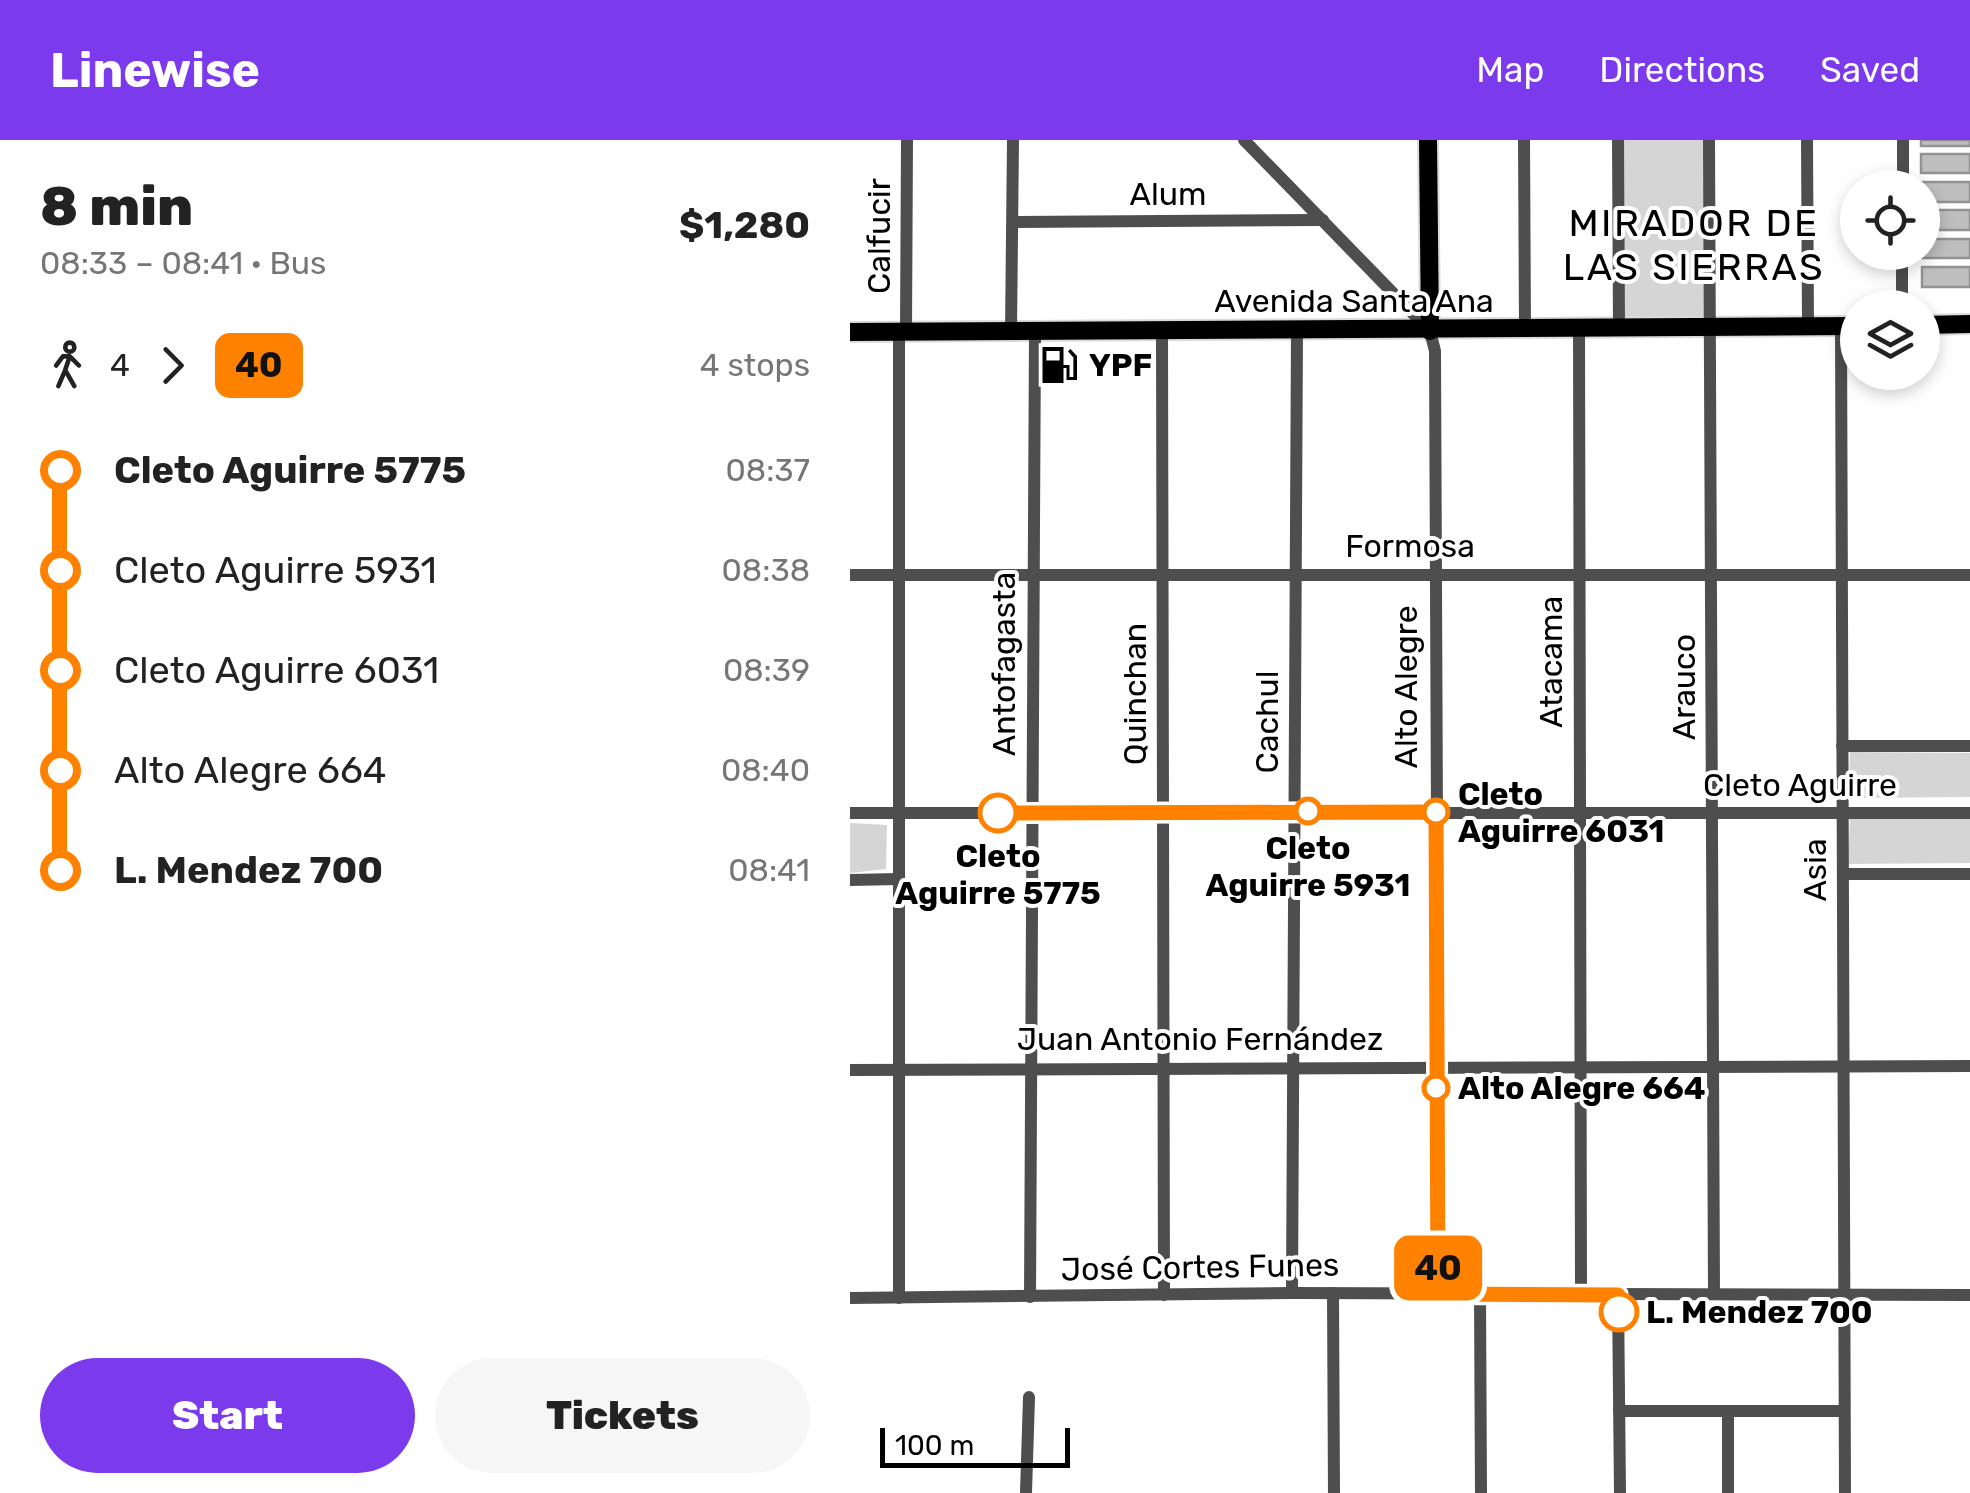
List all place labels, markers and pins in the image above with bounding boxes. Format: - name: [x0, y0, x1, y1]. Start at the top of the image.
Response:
- fuel station icon: YPF: [1038, 344, 1080, 386]
- place label: YPF: [1089, 346, 1152, 384]
- place label: Cleto Aguirre 6031: [1458, 775, 1665, 850]
- marker: Cleto Aguirre 5775: [979, 794, 1017, 832]
- marker: Cleto Aguirre 5931: [1295, 798, 1321, 824]
- marker: Cleto Aguirre 6031: [1423, 799, 1449, 825]
- place label: Cleto Aguirre 5931: [1206, 829, 1410, 904]
- place label: Cleto Aguirre 5775: [895, 837, 1101, 912]
- place label: Alto Alegre 664: [1458, 1069, 1706, 1107]
- marker: Alto Alegre 664: [1423, 1075, 1449, 1101]
- marker: L. Mendez 700: [1600, 1293, 1638, 1331]
- place label: L. Mendez 700: [1646, 1293, 1873, 1331]

